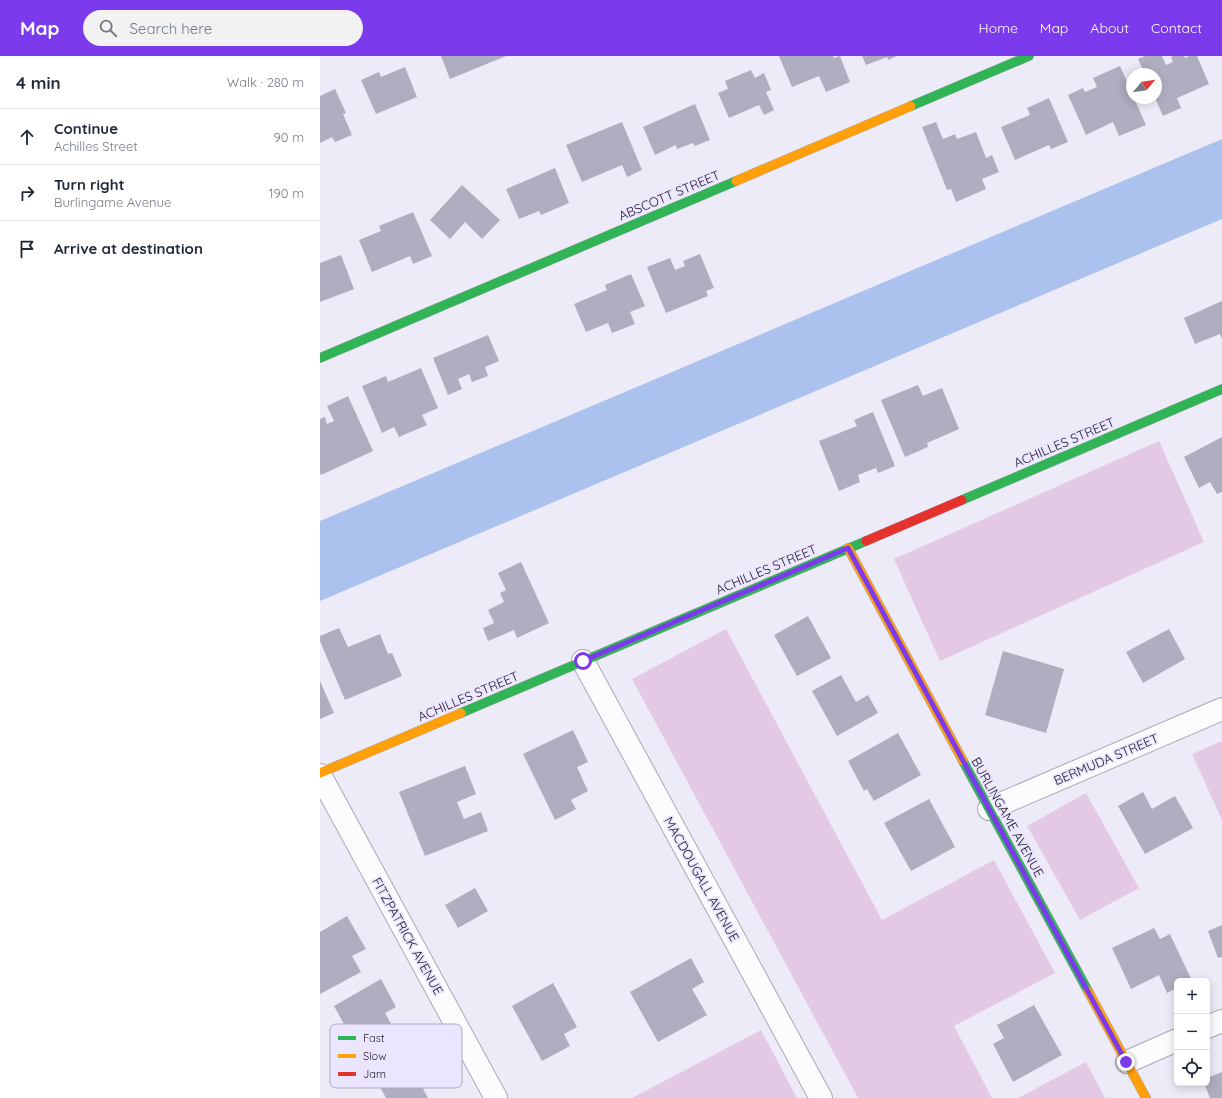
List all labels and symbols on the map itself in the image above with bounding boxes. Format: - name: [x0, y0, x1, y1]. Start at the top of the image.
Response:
- north arrow: [1126, 68, 1162, 104]
- street label: ABSCOTT STREET: [616, 166, 722, 224]
- street label: ACHILLES STREET: [1011, 413, 1117, 470]
- street label: ACHILLES STREET: [713, 540, 819, 597]
- route start: [574, 652, 592, 670]
- street label: ACHILLES STREET: [415, 667, 521, 724]
- street label: BERMUDA STREET: [1051, 730, 1161, 788]
- street label: BURLINGAME AVENUE: [968, 754, 1048, 880]
- street label: MACDOUGALL AVENUE: [661, 814, 743, 944]
- street label: FITZPATRICK AVENUE: [369, 874, 447, 998]
- legend: [330, 1024, 462, 1088]
- text: Fast: [363, 1031, 385, 1045]
- text: Slow: [363, 1049, 387, 1063]
- route end: [1117, 1053, 1135, 1071]
- text: Jam: [363, 1067, 386, 1081]

